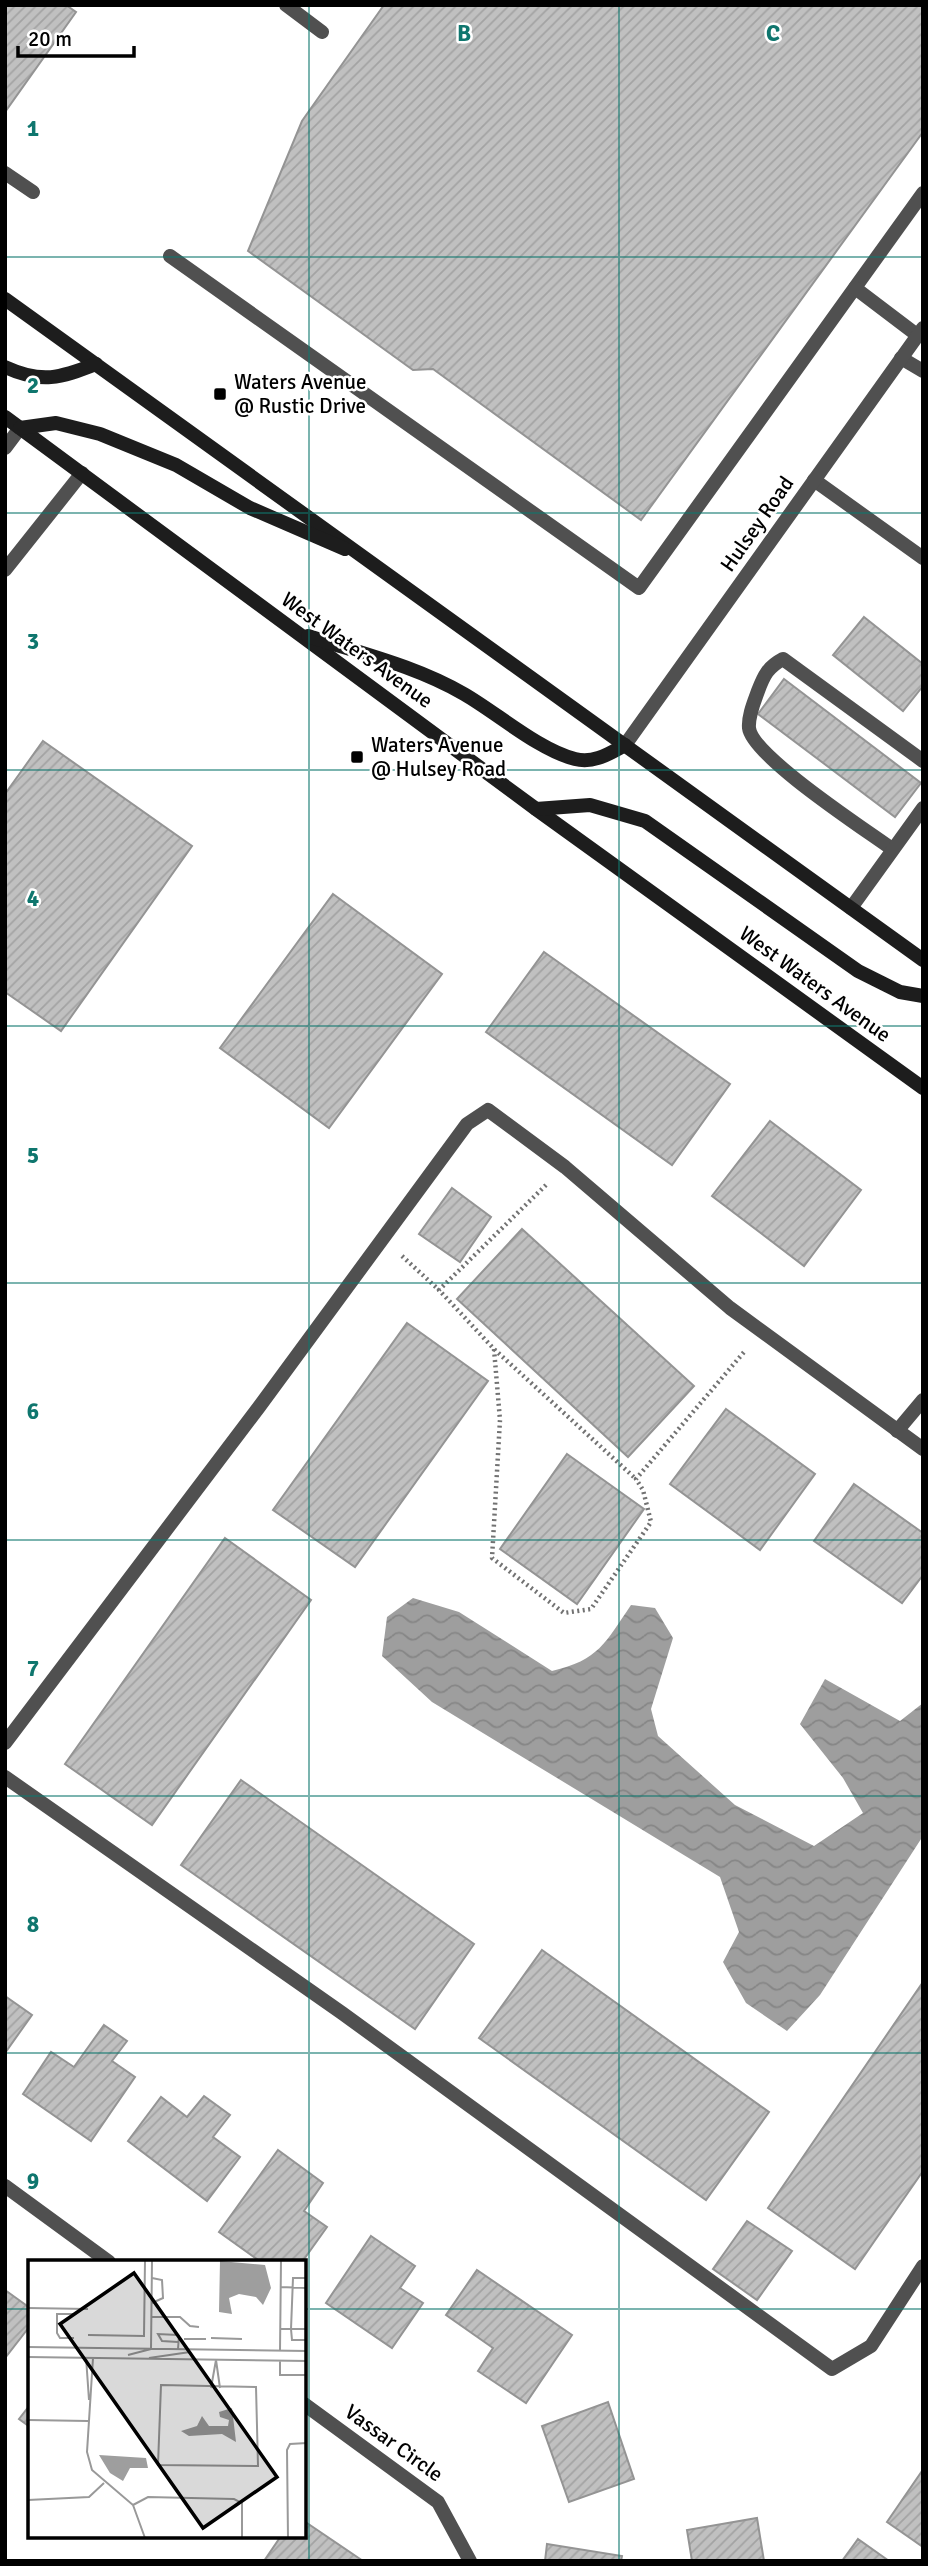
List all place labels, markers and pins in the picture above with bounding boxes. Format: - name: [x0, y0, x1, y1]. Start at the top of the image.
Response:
- place label: Waters Avenue @ Rustic Drive: [234, 369, 366, 419]
- marker: Waters Avenue @ Rustic Drive: [212, 386, 228, 402]
- place label: Waters Avenue @ Hulsey Road: [371, 732, 506, 782]
- marker: Waters Avenue @ Hulsey Road: [349, 749, 365, 765]

